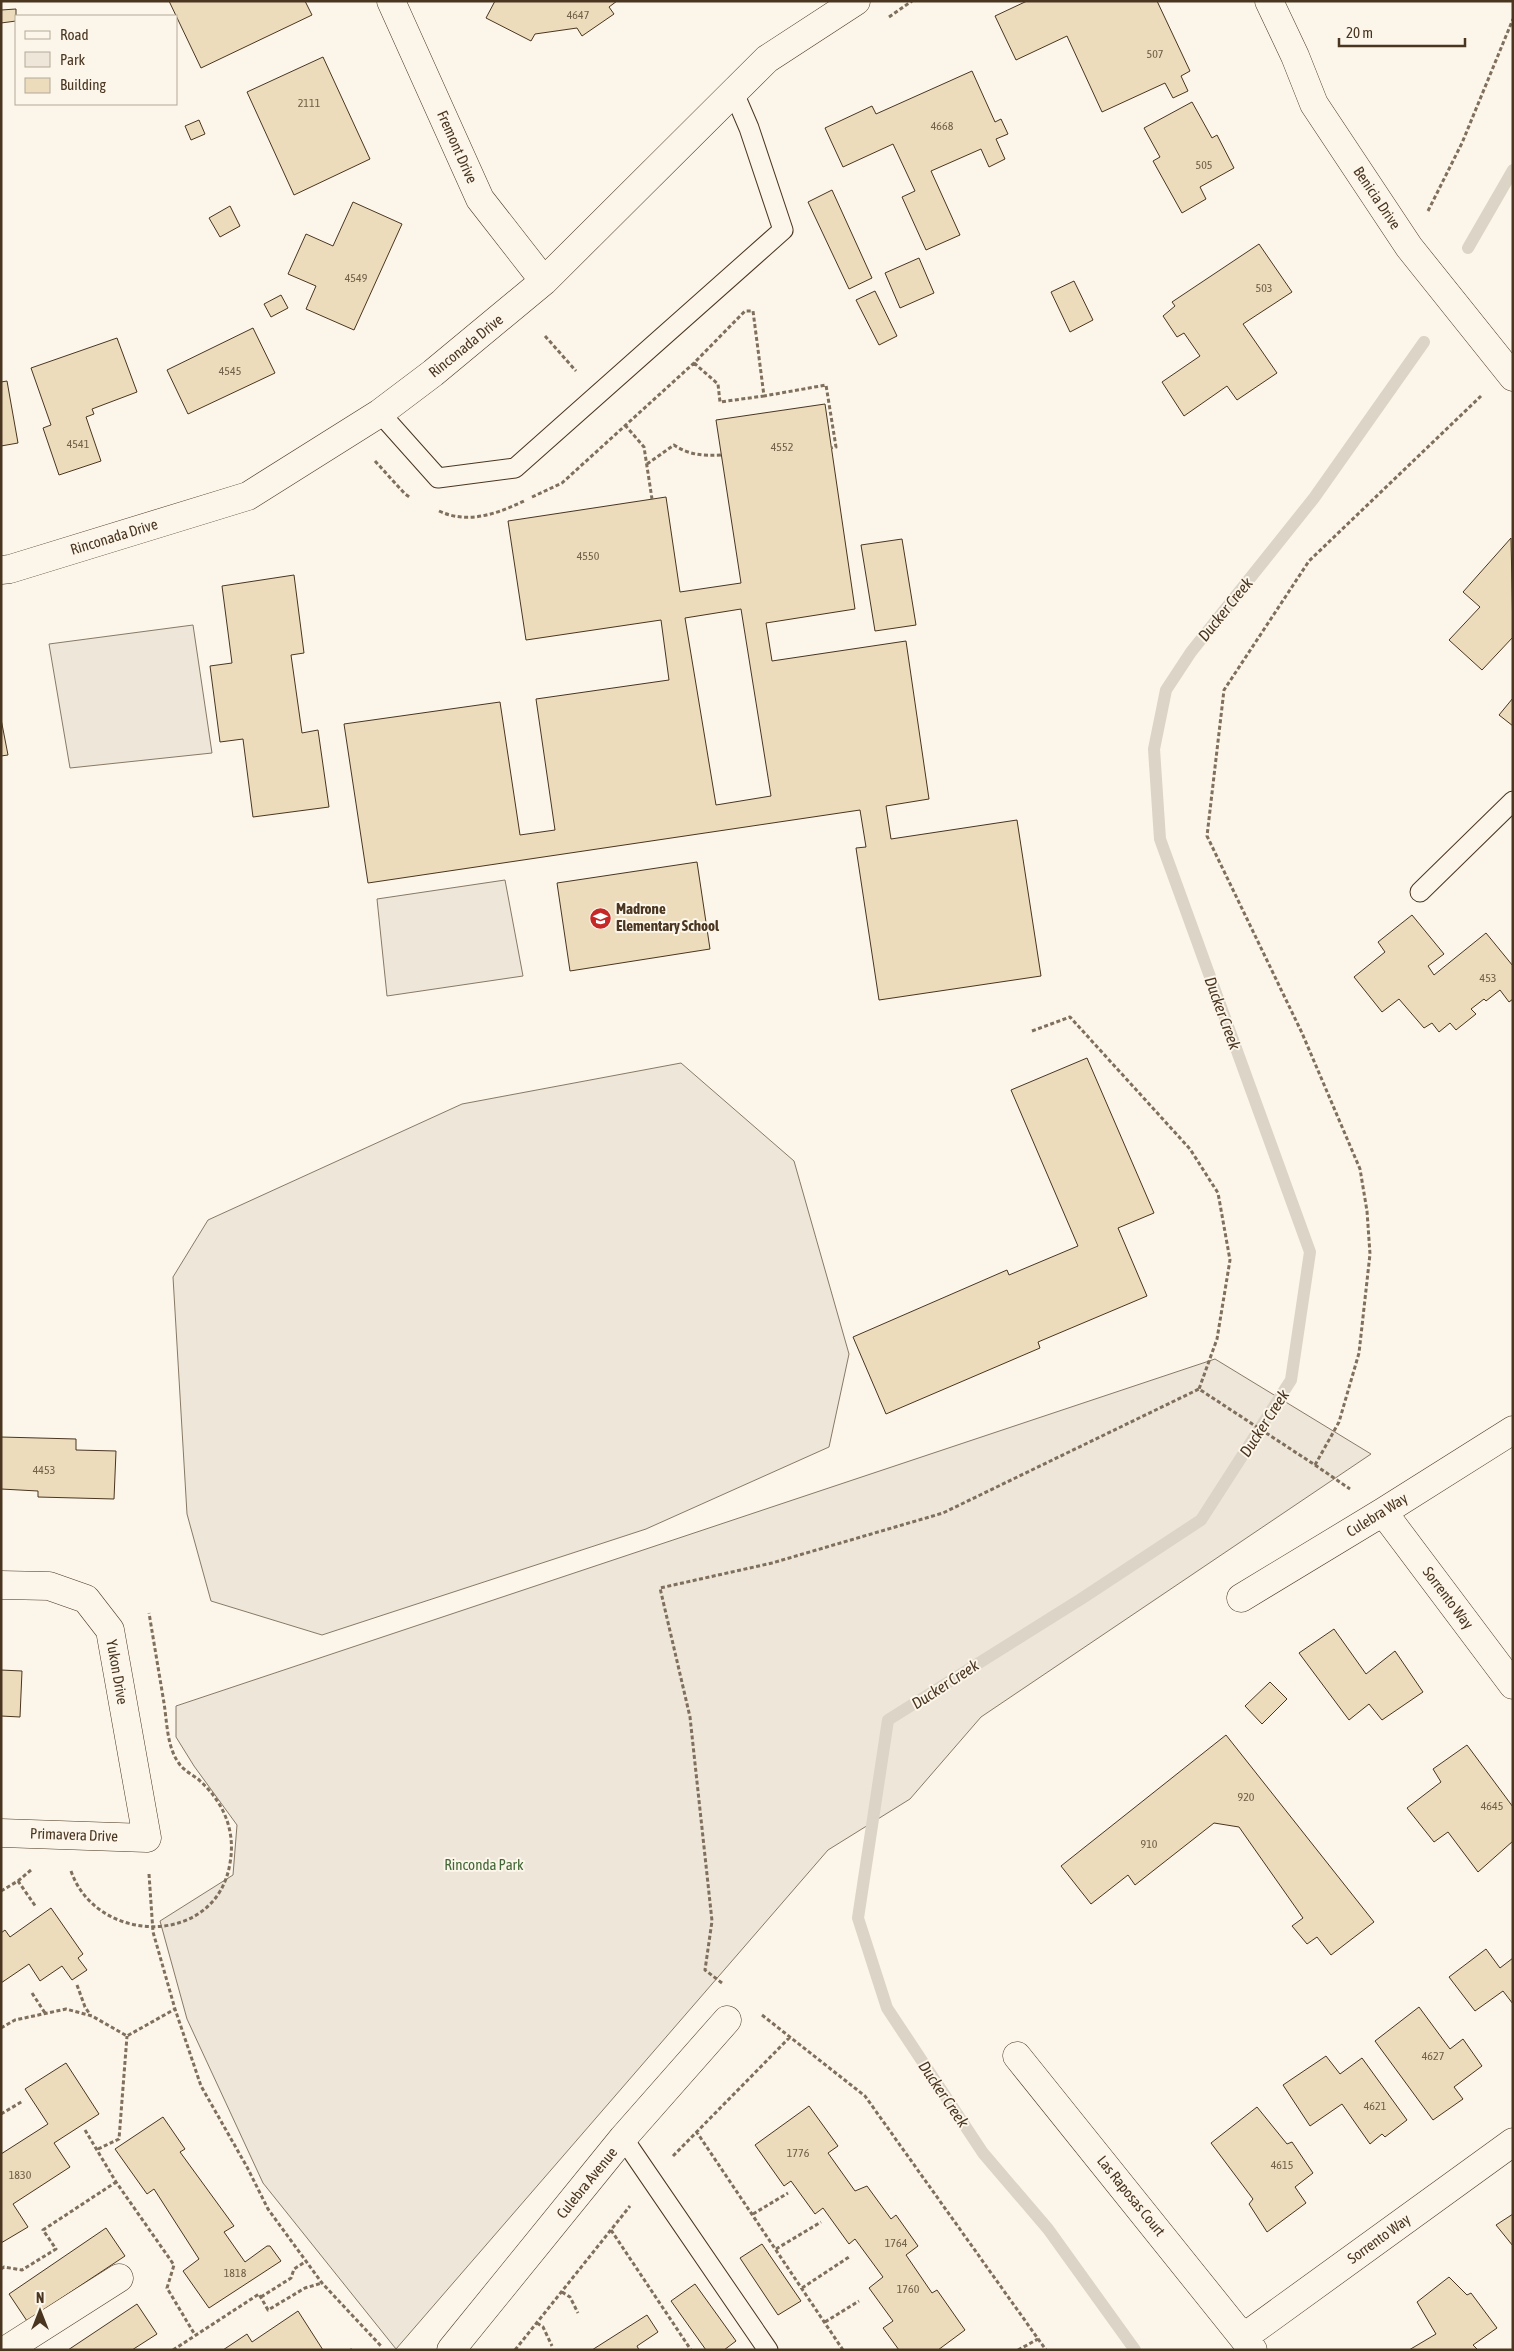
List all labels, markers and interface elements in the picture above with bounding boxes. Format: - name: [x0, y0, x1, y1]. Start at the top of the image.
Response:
- house number: 4647: [567, 8, 590, 22]
- legend: [15, 15, 178, 105]
- scale bar: [1339, 15, 1465, 47]
- text: 20 m: [1346, 24, 1373, 41]
- text: Road: [60, 26, 89, 43]
- house number: 507: [1147, 47, 1164, 61]
- text: Park: [60, 51, 85, 68]
- text: Building: [60, 76, 106, 93]
- house number: 2111: [298, 96, 321, 110]
- street label: Fremont Drive: [434, 108, 481, 186]
- house number: 4668: [931, 119, 954, 133]
- house number: 505: [1196, 158, 1212, 172]
- street label: Benicia Drive: [1350, 163, 1405, 232]
- house number: 4549: [345, 271, 368, 285]
- house number: 503: [1256, 281, 1272, 295]
- street label: Rinconada Drive: [425, 310, 506, 381]
- house number: 4545: [219, 364, 241, 378]
- house number: 4541: [67, 437, 90, 451]
- house number: 4552: [771, 440, 793, 454]
- street label: Rinconada Drive: [68, 515, 160, 558]
- house number: 4550: [577, 549, 600, 563]
- water label: Ducker Creek: [1194, 573, 1257, 644]
- place label: Madrone Elementary School: [616, 900, 720, 934]
- school or university icon: Madrone Elementary School: [588, 906, 612, 930]
- house number: 453: [1480, 971, 1496, 985]
- water label: Ducker Creek: [1202, 974, 1245, 1053]
- water label: Ducker Creek: [1236, 1385, 1293, 1460]
- house number: 4453: [33, 1463, 55, 1477]
- street label: Culebra Way: [1343, 1489, 1410, 1540]
- street label: Sorrento Way: [1420, 1563, 1477, 1632]
- street label: Yukon Drive: [103, 1638, 132, 1706]
- water label: Ducker Creek: [908, 1655, 983, 1712]
- house number: 920: [1238, 1790, 1255, 1804]
- house number: 4645: [1481, 1799, 1503, 1813]
- street label: Primavera Drive: [30, 1824, 119, 1845]
- house number: 910: [1141, 1837, 1158, 1851]
- park label: Rinconda Park: [444, 1856, 524, 1873]
- house number: 4627: [1422, 2049, 1445, 2063]
- water label: Ducker Creek: [915, 2057, 973, 2131]
- house number: 4621: [1364, 2099, 1387, 2113]
- street label: Culebra Avenue: [553, 2144, 621, 2222]
- house number: 1776: [787, 2146, 810, 2160]
- street label: Las Raposas Court: [1094, 2152, 1169, 2239]
- house number: 4615: [1271, 2158, 1293, 2172]
- house number: 1830: [9, 2168, 32, 2182]
- street label: Sorrento Way: [1344, 2210, 1413, 2267]
- house number: 1764: [885, 2236, 908, 2250]
- house number: 1818: [224, 2266, 247, 2280]
- house number: 1760: [897, 2282, 920, 2296]
- north arrow: [15, 2286, 65, 2336]
- text: N: [36, 2290, 44, 2306]

